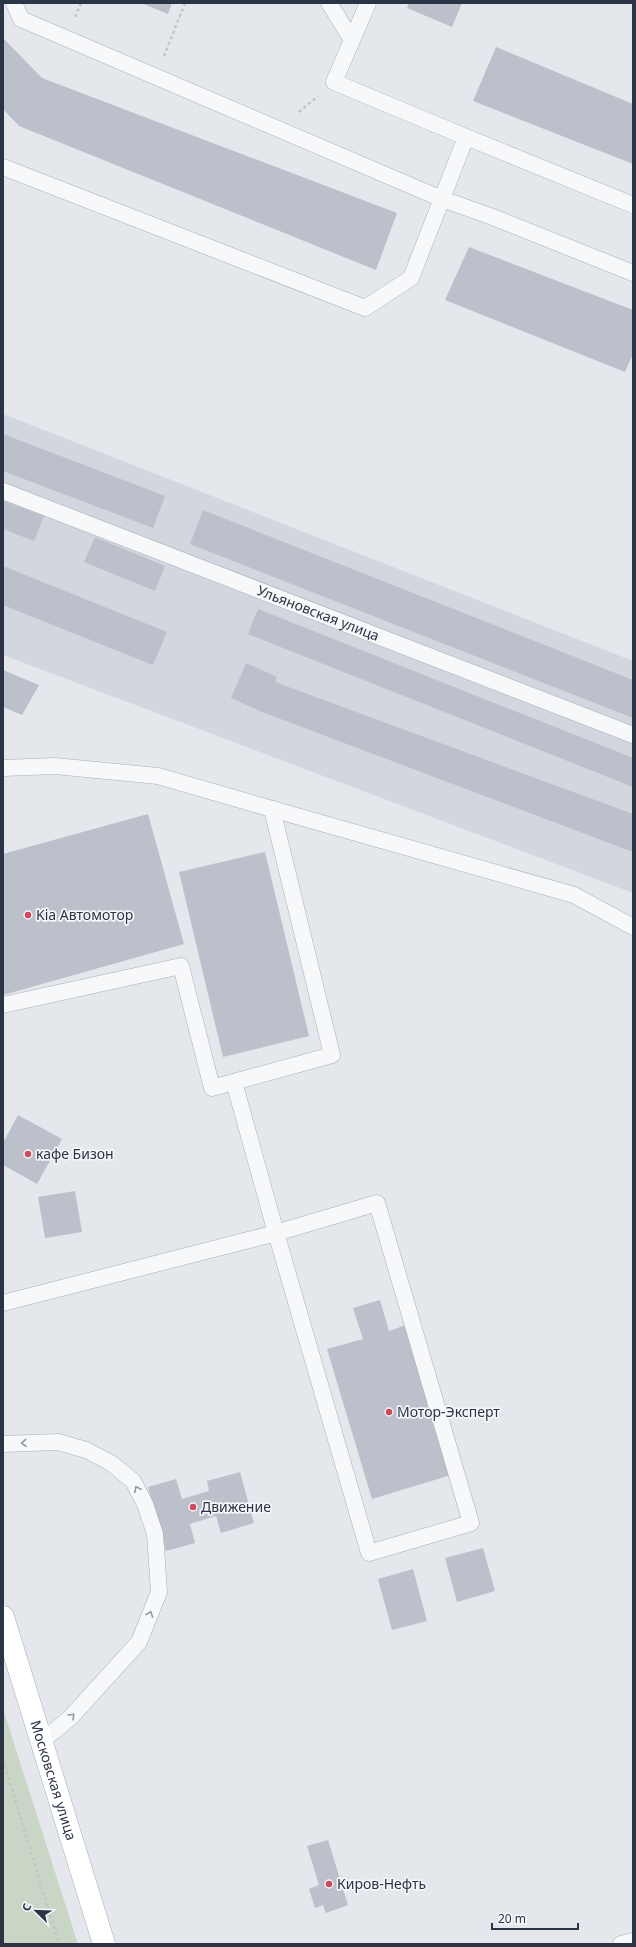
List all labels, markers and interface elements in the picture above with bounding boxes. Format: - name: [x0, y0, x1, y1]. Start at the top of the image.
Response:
- street label: Ульяновская улица: [254, 580, 382, 645]
- place label: Kia Автомотор: [36, 905, 133, 924]
- marker: Kia Автомотор: [23, 910, 33, 920]
- place label: кафе Бизон: [36, 1144, 114, 1163]
- marker: кафе Бизон: [23, 1149, 33, 1159]
- place label: Мотор-Эксперт: [397, 1402, 500, 1421]
- marker: Мотор-Эксперт: [384, 1407, 394, 1417]
- one-way arrow: [21, 1439, 27, 1448]
- one-way arrow: [135, 1486, 142, 1494]
- place label: Движение: [201, 1497, 271, 1516]
- marker: Движение: [188, 1502, 198, 1512]
- one-way arrow: [146, 1611, 154, 1618]
- one-way arrow: [67, 1713, 74, 1721]
- street label: Московская улица: [26, 1718, 81, 1843]
- place label: Киров-Нефть: [337, 1874, 426, 1893]
- marker: Киров-Нефть: [324, 1879, 334, 1889]
- north arrow: [16, 1891, 56, 1931]
- text: С: [18, 1901, 35, 1913]
- scale bar: [492, 1905, 578, 1931]
- text: 20 m: [498, 1910, 526, 1927]

